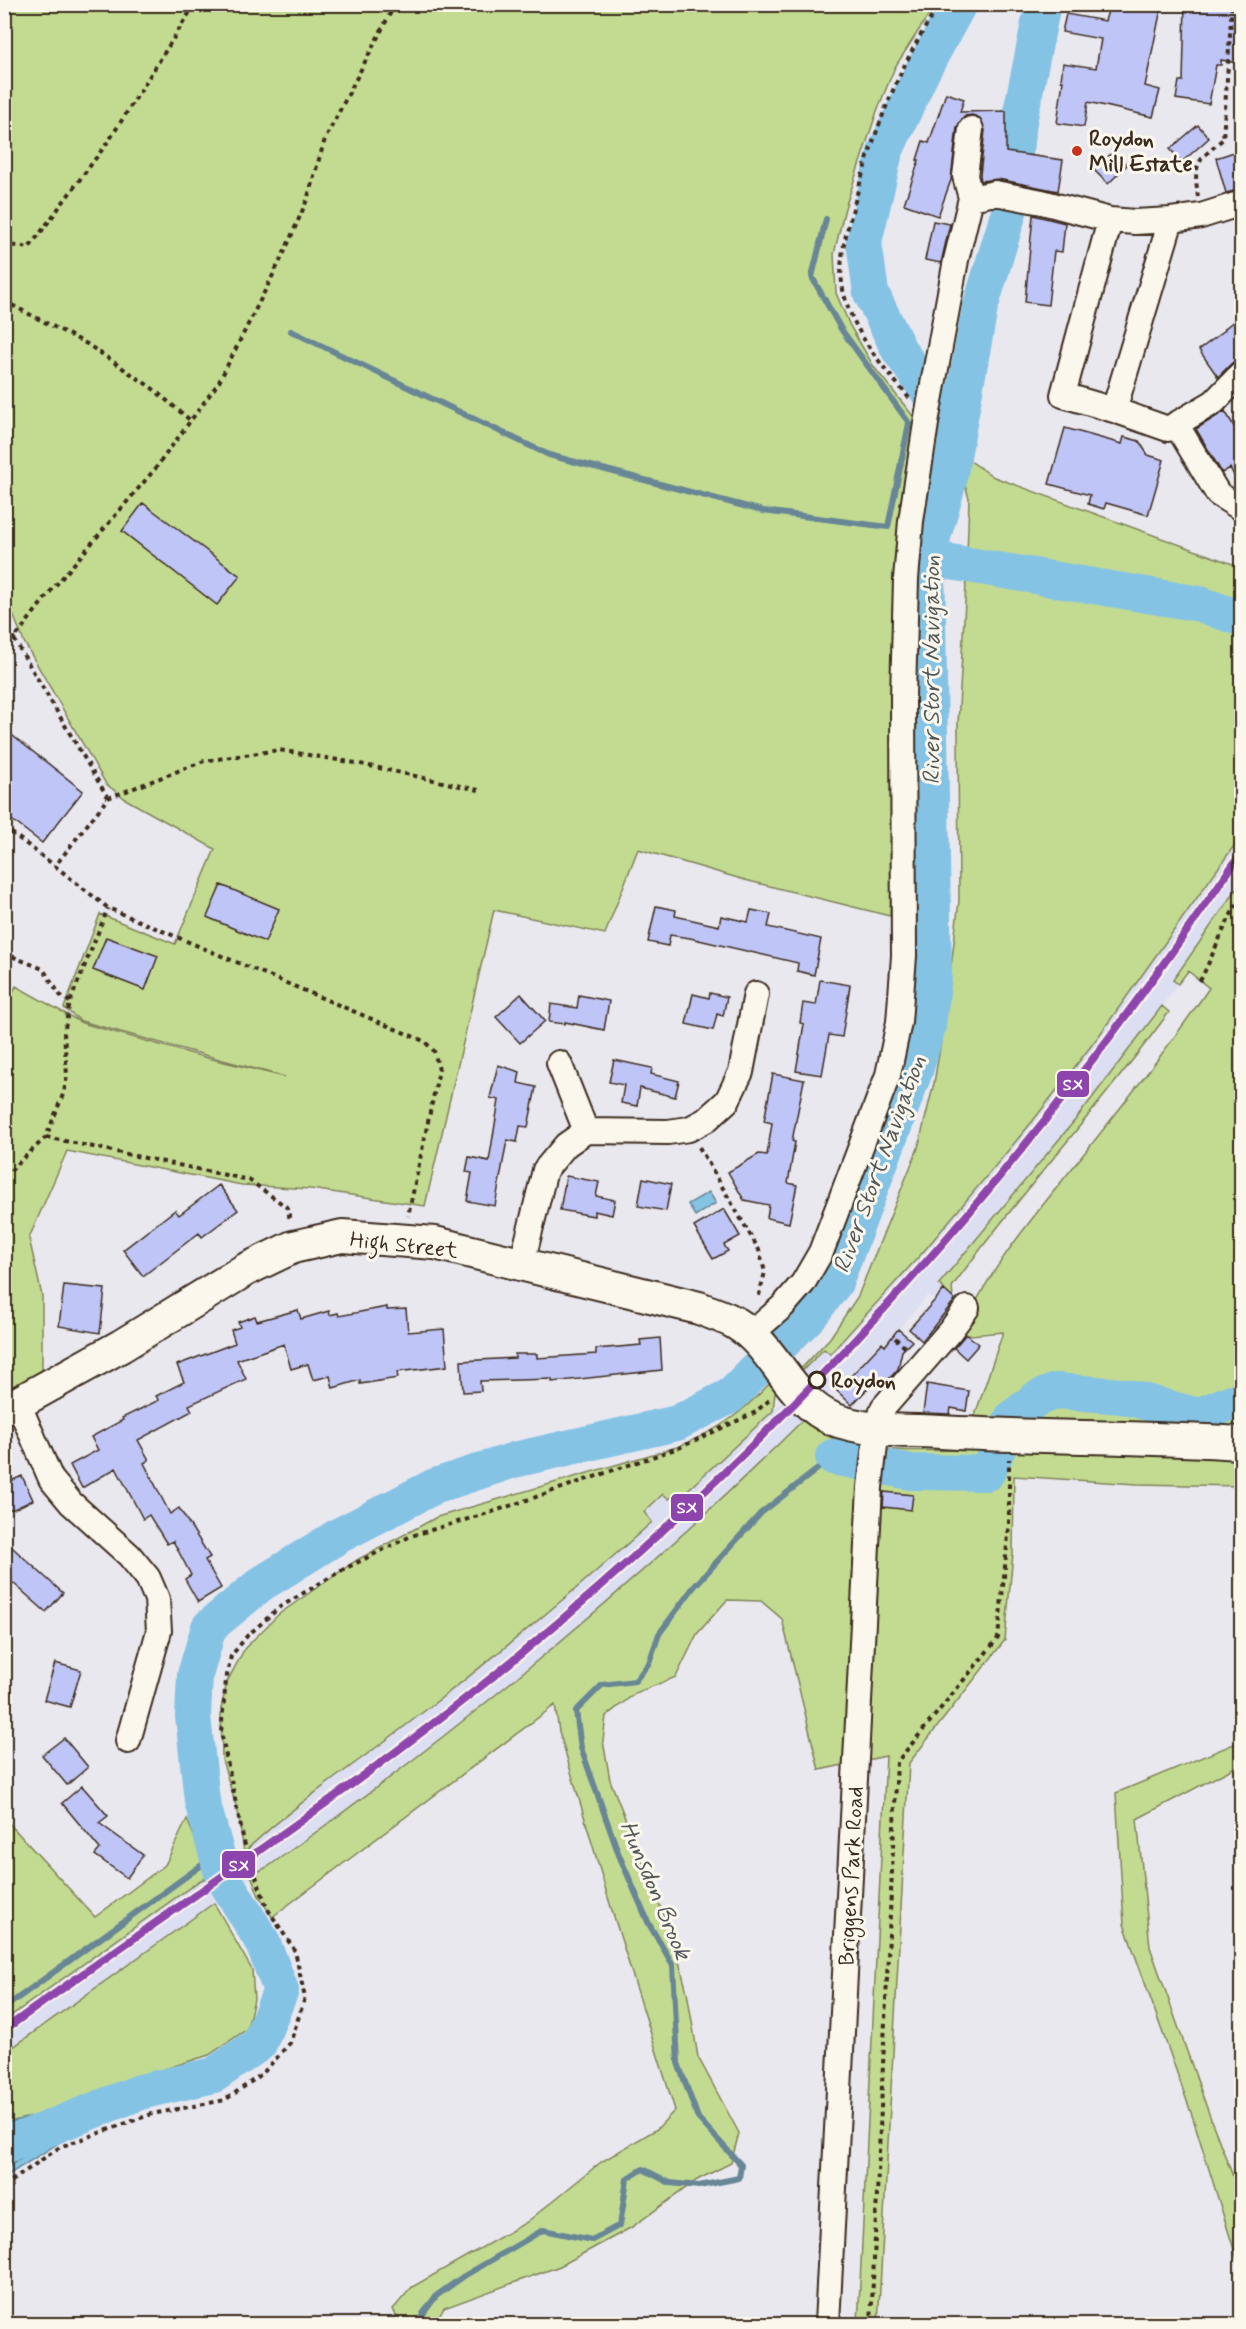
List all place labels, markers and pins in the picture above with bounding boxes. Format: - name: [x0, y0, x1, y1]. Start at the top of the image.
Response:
- place label: Roydon Mill Estate: [1089, 126, 1193, 179]
- marker: Roydon Mill Estate: [1070, 144, 1084, 158]
- place label: Roydon: [831, 1368, 896, 1396]
- marker: Roydon: [808, 1371, 826, 1389]

